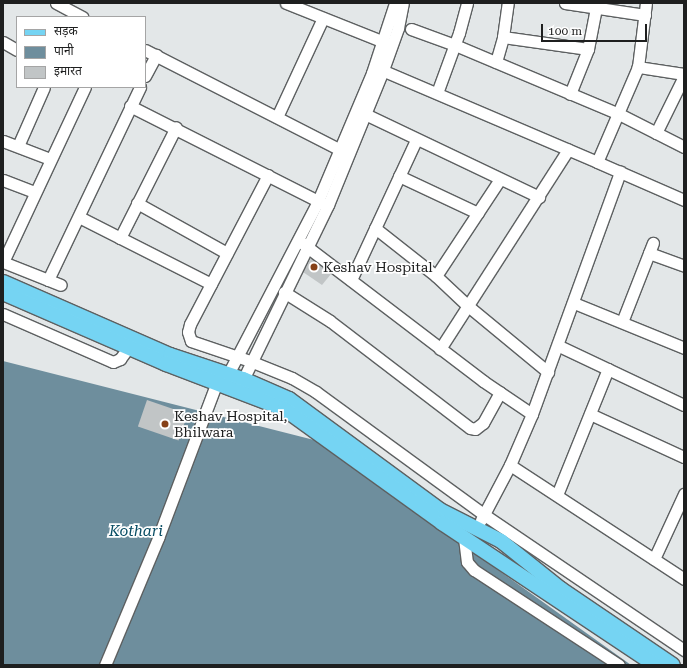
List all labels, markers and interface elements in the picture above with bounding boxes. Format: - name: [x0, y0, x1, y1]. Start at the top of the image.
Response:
- legend: [16, 16, 146, 88]
- scale bar: [543, 16, 649, 42]
- text: सड़क: [54, 24, 78, 38]
- text: 100 m: [548, 24, 582, 38]
- text: पानी: [54, 44, 74, 58]
- text: इमारत: [54, 64, 82, 78]
- place label: Keshav Hospital: [323, 259, 433, 275]
- marker: Keshav Hospital: [308, 261, 320, 273]
- place label: Keshav Hospital, Bhilwara: [174, 408, 287, 440]
- marker: Keshav Hospital, Bhilwara: [159, 418, 171, 430]
- water label: Kothari: [109, 523, 163, 541]

